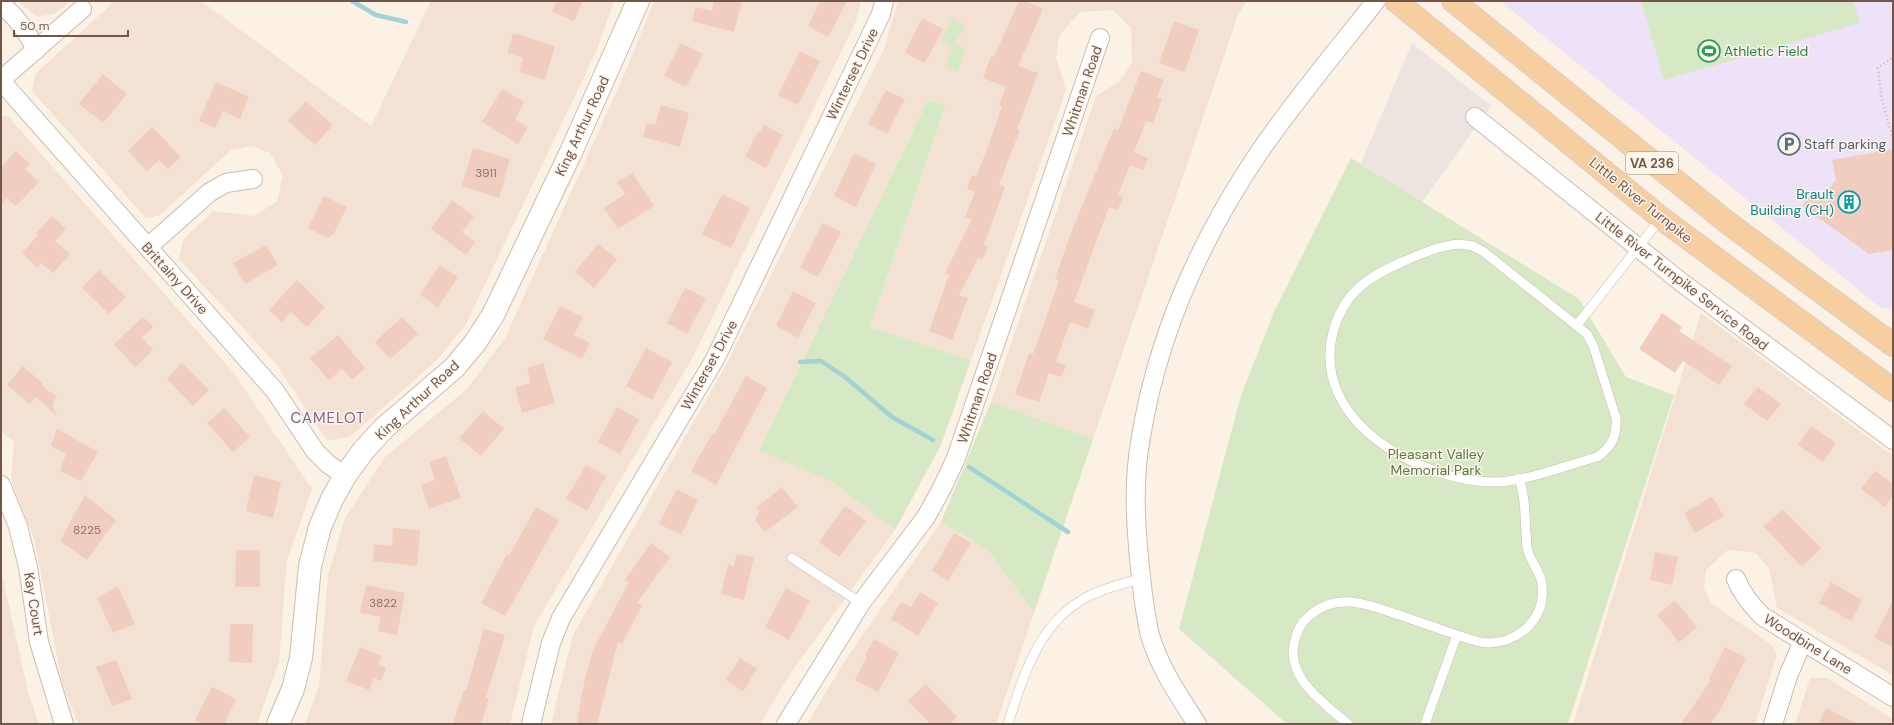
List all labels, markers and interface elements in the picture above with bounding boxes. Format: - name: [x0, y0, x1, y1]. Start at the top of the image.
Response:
- scale bar: [14, 12, 128, 38]
- text: 50 m: [20, 18, 49, 34]
- street label: Winterset Drive: [822, 25, 882, 123]
- sports icon: Athletic Field: [1696, 38, 1722, 64]
- place label: Athletic Field: [1724, 42, 1808, 60]
- street label: Whitman Road: [1058, 43, 1106, 139]
- street label: King Arthur Road: [551, 73, 613, 179]
- parking icon: Staff parking: [1776, 131, 1802, 157]
- place label: Staff parking: [1804, 135, 1886, 153]
- road number: VA 236: [1626, 152, 1678, 174]
- street label: Little River Turnpike: [1586, 153, 1696, 247]
- house number: 3911: [475, 165, 497, 181]
- place label: Brault Building (CH): [1750, 185, 1834, 219]
- building icon: Brault Building (CH): [1836, 189, 1862, 215]
- street label: Little River Turnpike Service Road: [1592, 208, 1772, 354]
- street label: Brittainy Drive: [138, 238, 212, 318]
- street label: Winterset Drive: [677, 317, 741, 413]
- street label: Whitman Road: [953, 350, 1001, 446]
- street label: King Arthur Road: [371, 356, 463, 444]
- district label: CAMELOT: [291, 408, 365, 428]
- park label: Pleasant Valley Memorial Park: [1388, 445, 1485, 479]
- house number: 8225: [73, 522, 101, 538]
- street label: Kay Court: [20, 571, 48, 637]
- house number: 3822: [369, 595, 397, 611]
- street label: Woodbine Lane: [1760, 610, 1856, 678]

